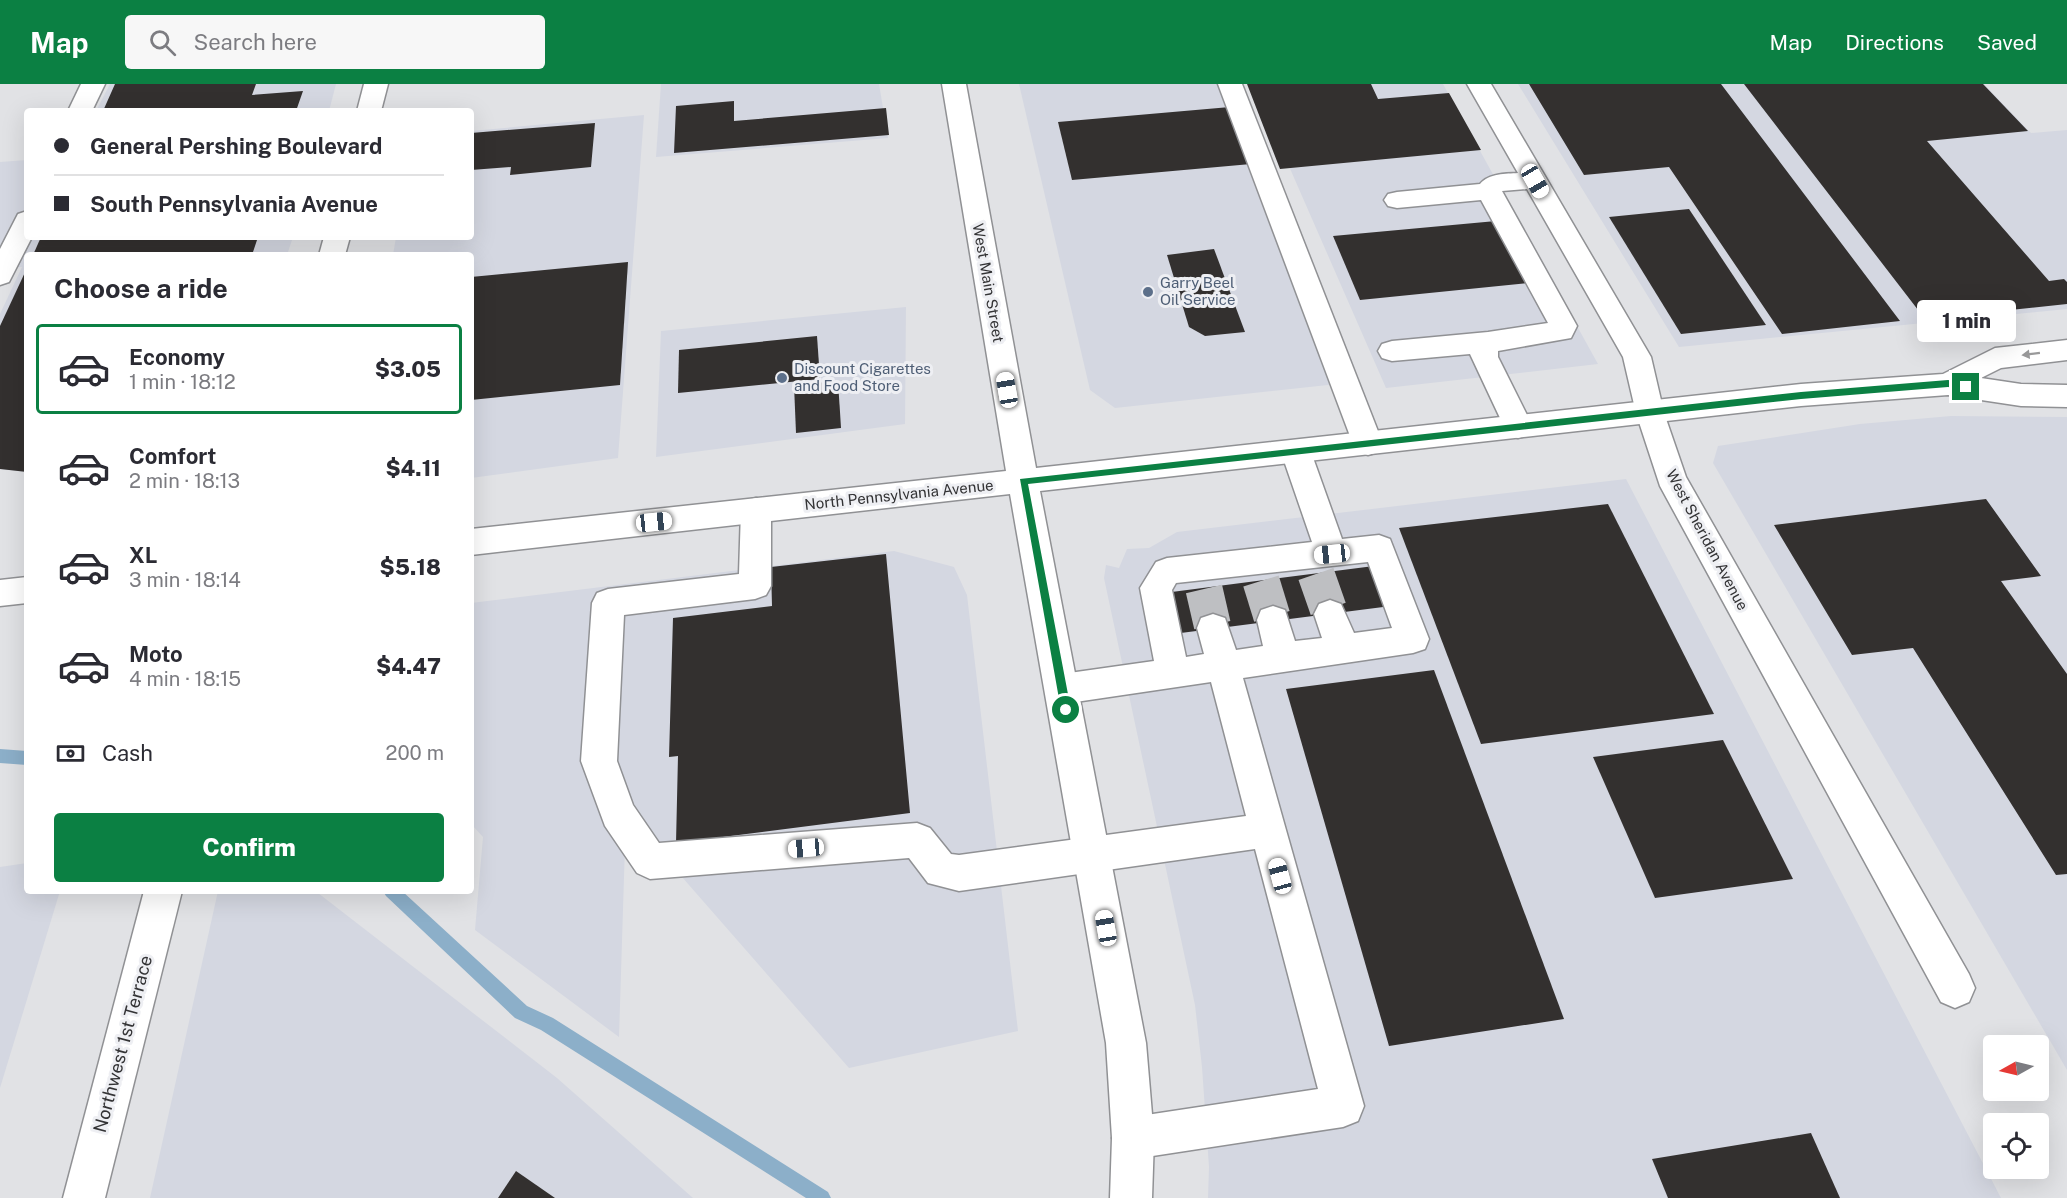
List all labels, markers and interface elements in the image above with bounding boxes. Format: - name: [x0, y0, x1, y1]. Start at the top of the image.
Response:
- search box: [125, 15, 545, 69]
- text: Map: [30, 26, 89, 59]
- icon: search: [146, 26, 179, 59]
- text: Search here: [194, 29, 317, 55]
- text: Map: [1770, 30, 1812, 55]
- text: Directions: [1845, 30, 1944, 55]
- text: Saved: [1977, 30, 2037, 55]
- text: General Pershing Boulevard: [90, 133, 382, 159]
- car: [1518, 161, 1552, 201]
- text: South Pennsylvania Avenue: [90, 191, 378, 217]
- street label: West Main Street: [970, 222, 1007, 344]
- text: Choose a ride: [54, 272, 228, 304]
- place label: Garry Beel Oil Service: [1160, 274, 1235, 308]
- marker: Garry Beel Oil Service: [1141, 285, 1155, 299]
- callout: 1 min: [1916, 300, 2016, 342]
- text: 1 min: [1942, 309, 1991, 333]
- icon: car: [57, 342, 111, 396]
- text: Economy: [129, 344, 225, 370]
- one-way arrow: [2021, 350, 2040, 359]
- text: $3.05: [375, 356, 441, 382]
- place label: Discount Cigarettes and Food Store: [794, 360, 931, 394]
- text: 1 min · 18:12: [129, 370, 236, 394]
- marker: Discount Cigarettes and Food Store: [775, 371, 789, 385]
- car: [995, 371, 1019, 409]
- route end: [1952, 373, 1979, 400]
- icon: car: [57, 441, 111, 495]
- text: Comfort: [129, 443, 216, 469]
- text: $4.11: [385, 455, 441, 481]
- street label: West Sheridan Avenue: [1663, 467, 1752, 613]
- text: 2 min · 18:13: [129, 469, 240, 493]
- street label: North Pennsylvania Avenue: [804, 476, 994, 513]
- car: [635, 511, 673, 533]
- icon: car: [57, 540, 111, 594]
- text: XL: [129, 542, 157, 568]
- car: [1313, 543, 1351, 565]
- text: $5.18: [380, 554, 441, 580]
- text: 3 min · 18:14: [129, 568, 241, 592]
- icon: car: [57, 639, 111, 693]
- text: Moto: [129, 641, 183, 667]
- text: $4.47: [376, 653, 441, 679]
- text: 4 min · 18:15: [129, 667, 241, 691]
- route start: [1052, 696, 1079, 723]
- icon: cash: [54, 737, 87, 770]
- text: Cash: [102, 740, 153, 766]
- text: 200 m: [386, 741, 444, 765]
- button: Confirm: [54, 813, 444, 882]
- car: [787, 837, 825, 859]
- car: [1267, 856, 1293, 896]
- car: [1094, 909, 1118, 947]
- street label: Northwest 1st Terrace: [89, 953, 156, 1135]
- north arrow: [1983, 1035, 2049, 1101]
- map controls: [1983, 1035, 2049, 1179]
- button: locate: [1983, 1113, 2049, 1179]

